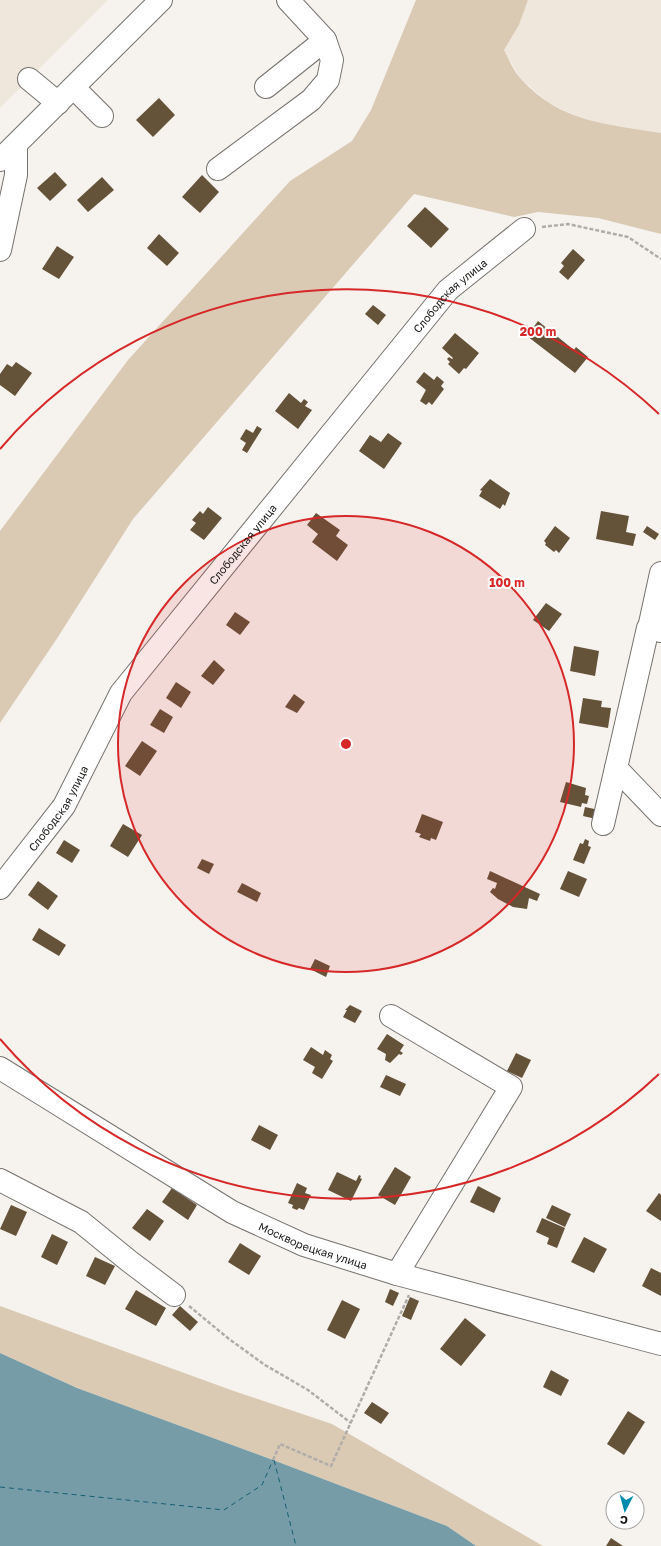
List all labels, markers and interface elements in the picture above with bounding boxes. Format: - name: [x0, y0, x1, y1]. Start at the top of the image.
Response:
- street label: Слободская улица: [410, 255, 489, 335]
- text: 200 m: [520, 324, 556, 339]
- street label: Слободская улица: [206, 501, 279, 586]
- text: 100 m: [489, 575, 525, 590]
- centre of rings: [339, 737, 353, 751]
- street label: Слободская улица: [25, 763, 90, 853]
- street label: Москворецкая улица: [257, 1219, 369, 1271]
- north arrow: [605, 1490, 645, 1530]
- text: С: [619, 1514, 628, 1527]

